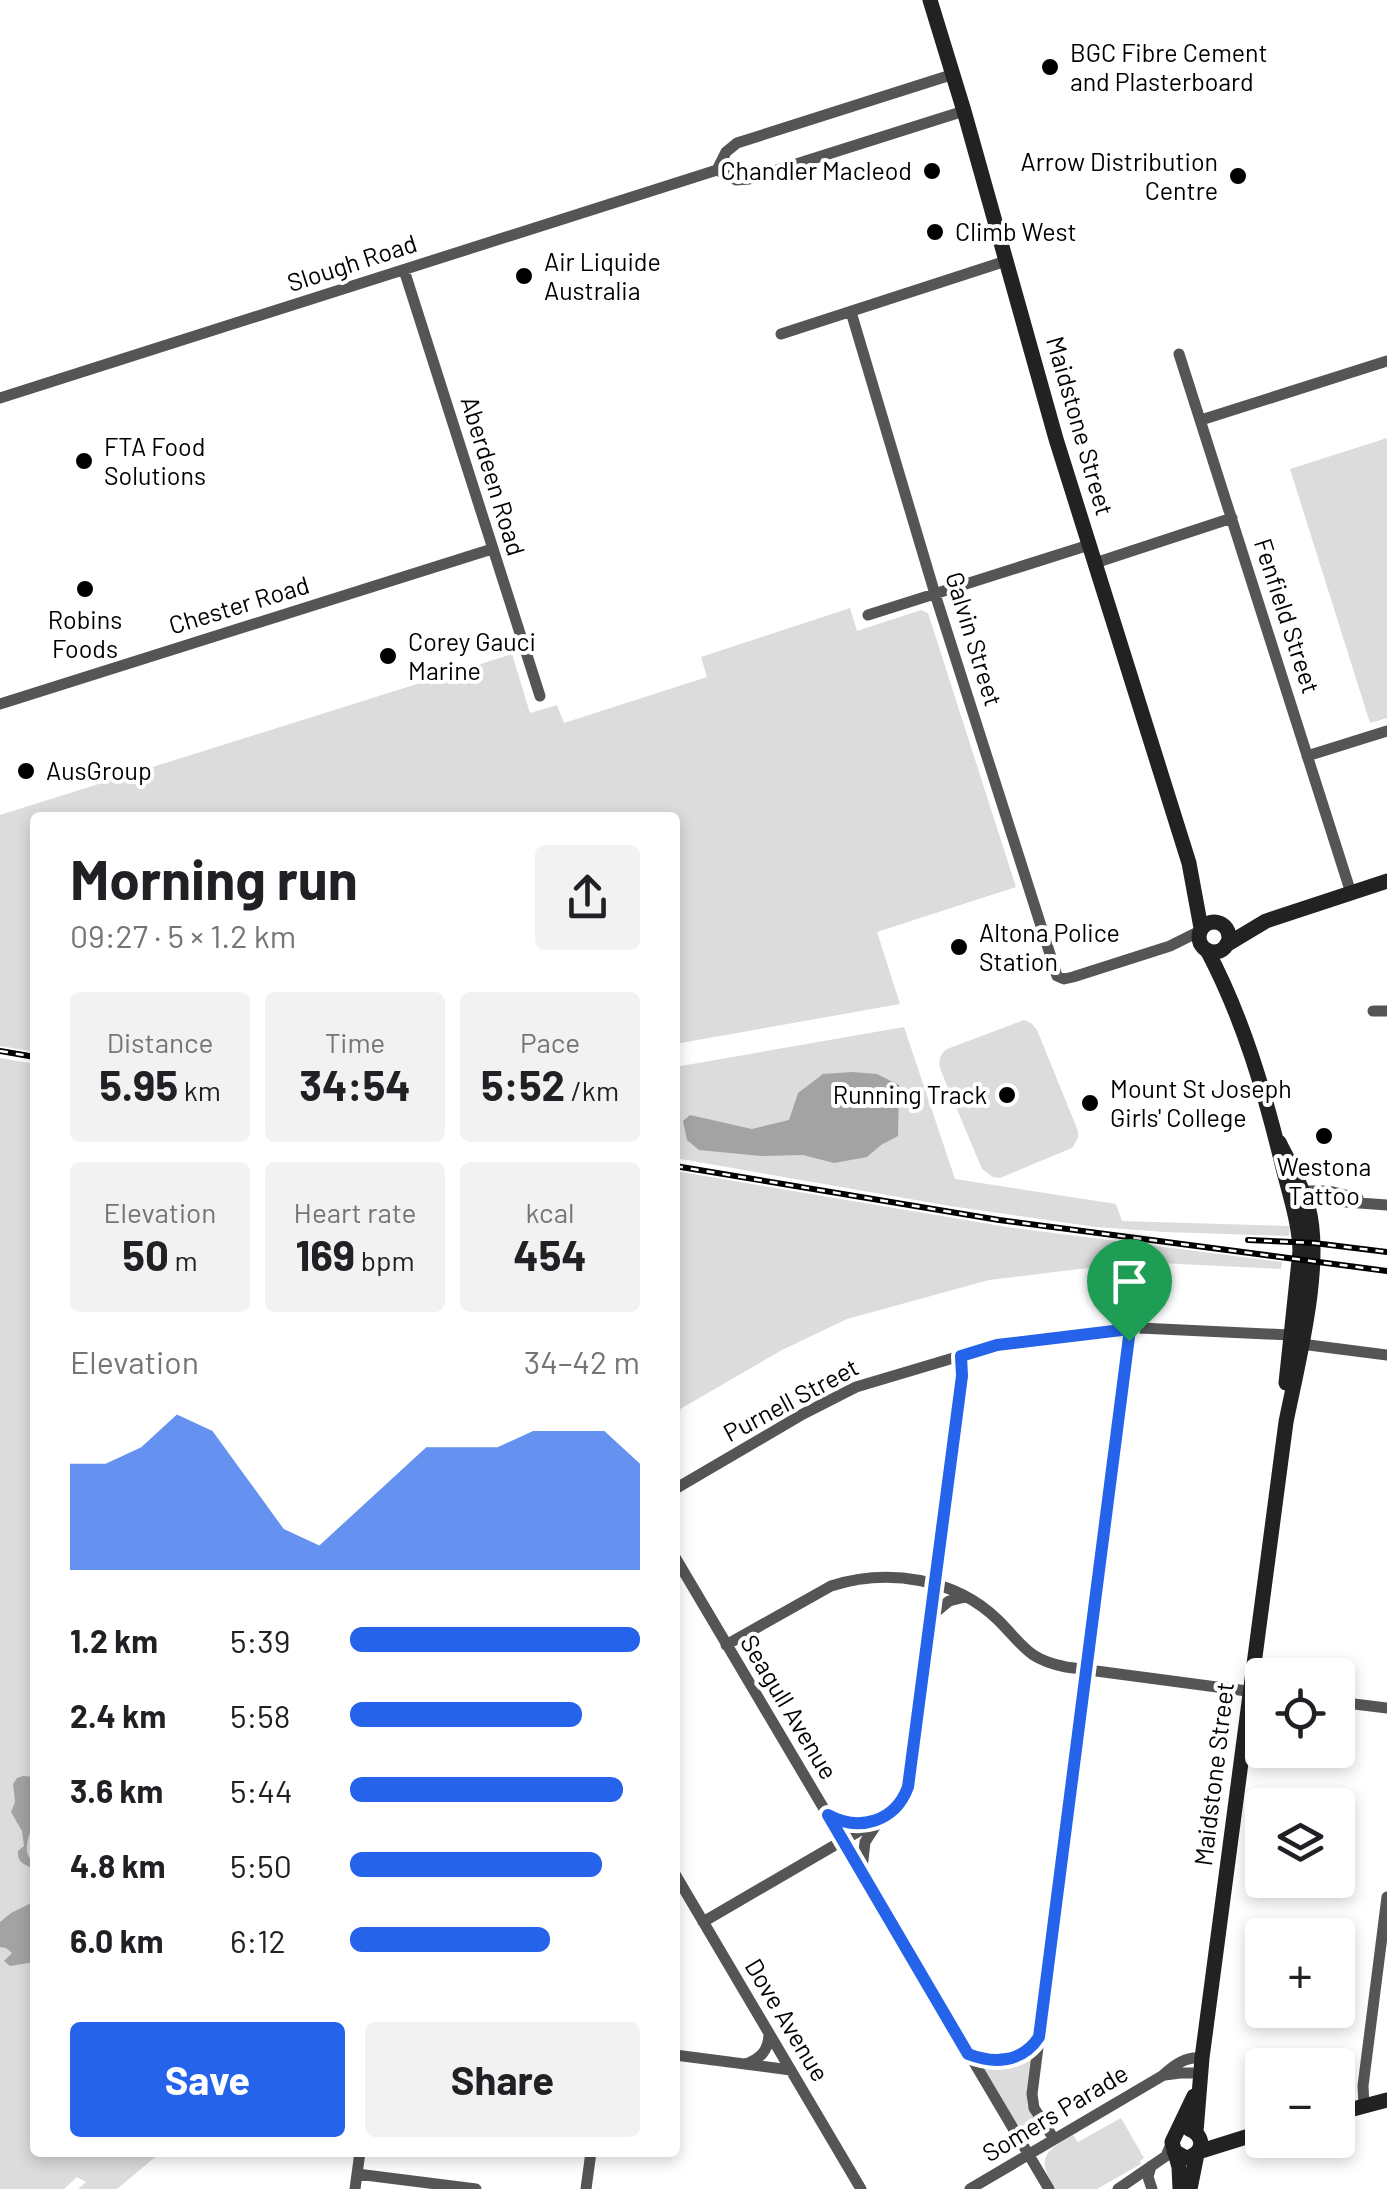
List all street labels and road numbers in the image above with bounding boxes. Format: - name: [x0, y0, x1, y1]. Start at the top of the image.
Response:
- street label: Slough Road: [283, 227, 420, 297]
- street label: Maidstone Street: [1041, 333, 1121, 519]
- street label: Aberdeen Road: [455, 392, 532, 559]
- street label: Fenfield Street: [1249, 534, 1327, 697]
- street label: Chester Road: [165, 568, 312, 640]
- street label: Galvin Street: [940, 568, 1010, 709]
- street label: Purnell Street: [718, 1351, 863, 1447]
- street label: Seagull Avenue: [735, 1629, 845, 1784]
- street label: Maidstone Street: [1187, 1680, 1239, 1867]
- street label: Dove Avenue: [740, 1953, 836, 2086]
- street label: Somers Parade: [976, 2057, 1133, 2167]

